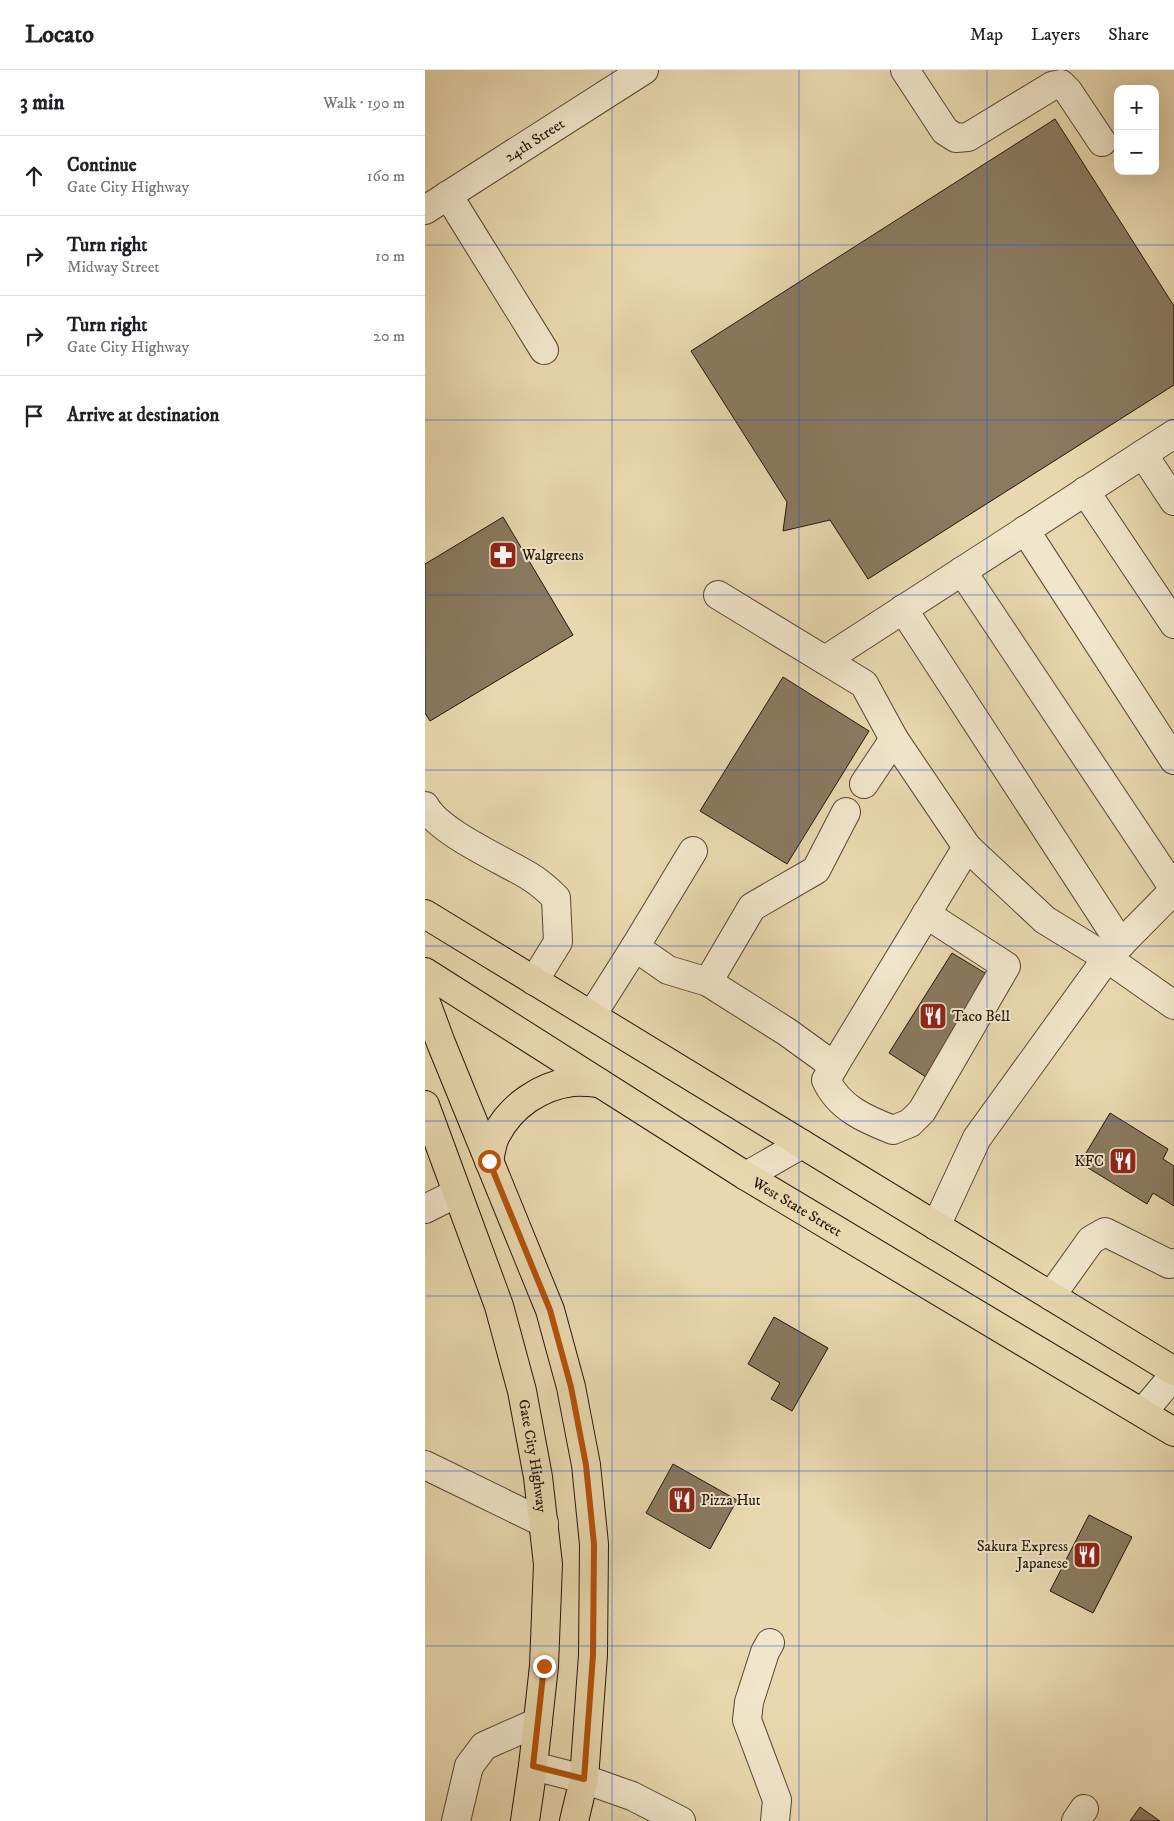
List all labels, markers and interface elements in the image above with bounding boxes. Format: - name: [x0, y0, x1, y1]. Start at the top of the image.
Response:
- text: Locato: [25, 20, 94, 50]
- text: Map: [970, 24, 1003, 46]
- text: Layers: [1031, 24, 1080, 46]
- text: Share: [1108, 24, 1149, 46]
- map controls: [1114, 85, 1159, 175]
- button: +: [1114, 85, 1159, 130]
- text: 3 min: [20, 90, 65, 116]
- text: Walk · 190 m: [323, 93, 405, 113]
- street label: 24th Street: [501, 114, 568, 167]
- button: −: [1114, 130, 1159, 175]
- text: Continue: [67, 154, 137, 177]
- icon: ahead: [20, 162, 48, 190]
- text: 160 m: [367, 166, 405, 186]
- text: Gate City Highway: [67, 177, 189, 197]
- text: Turn right: [67, 234, 147, 257]
- icon: right: [20, 242, 48, 270]
- text: 10 m: [375, 246, 405, 266]
- text: Midway Street: [67, 257, 159, 277]
- text: Turn right: [67, 314, 147, 337]
- icon: right: [20, 322, 48, 350]
- text: 20 m: [373, 326, 405, 346]
- text: Gate City Highway: [67, 337, 189, 357]
- icon: arrive: [20, 402, 48, 430]
- text: Arrive at destination: [67, 404, 219, 427]
- pharmacy icon: Walgreens: [488, 540, 518, 570]
- place label: Walgreens: [521, 546, 584, 565]
- restaurant icon: Taco Bell: [918, 1001, 948, 1031]
- place label: Taco Bell: [952, 1007, 1011, 1026]
- restaurant icon: KFC: [1108, 1146, 1138, 1176]
- route start: [478, 1150, 501, 1173]
- place label: KFC: [1074, 1152, 1104, 1171]
- street label: West State Street: [748, 1172, 845, 1241]
- street label: Gate City Highway: [514, 1398, 551, 1514]
- restaurant icon: Pizza Hut: [667, 1485, 697, 1515]
- place label: Pizza Hut: [701, 1491, 761, 1510]
- place label: Sakura Express Japanese: [977, 1537, 1068, 1573]
- restaurant icon: Sakura Express Japanese: [1072, 1540, 1102, 1570]
- route end: [533, 1655, 556, 1678]

